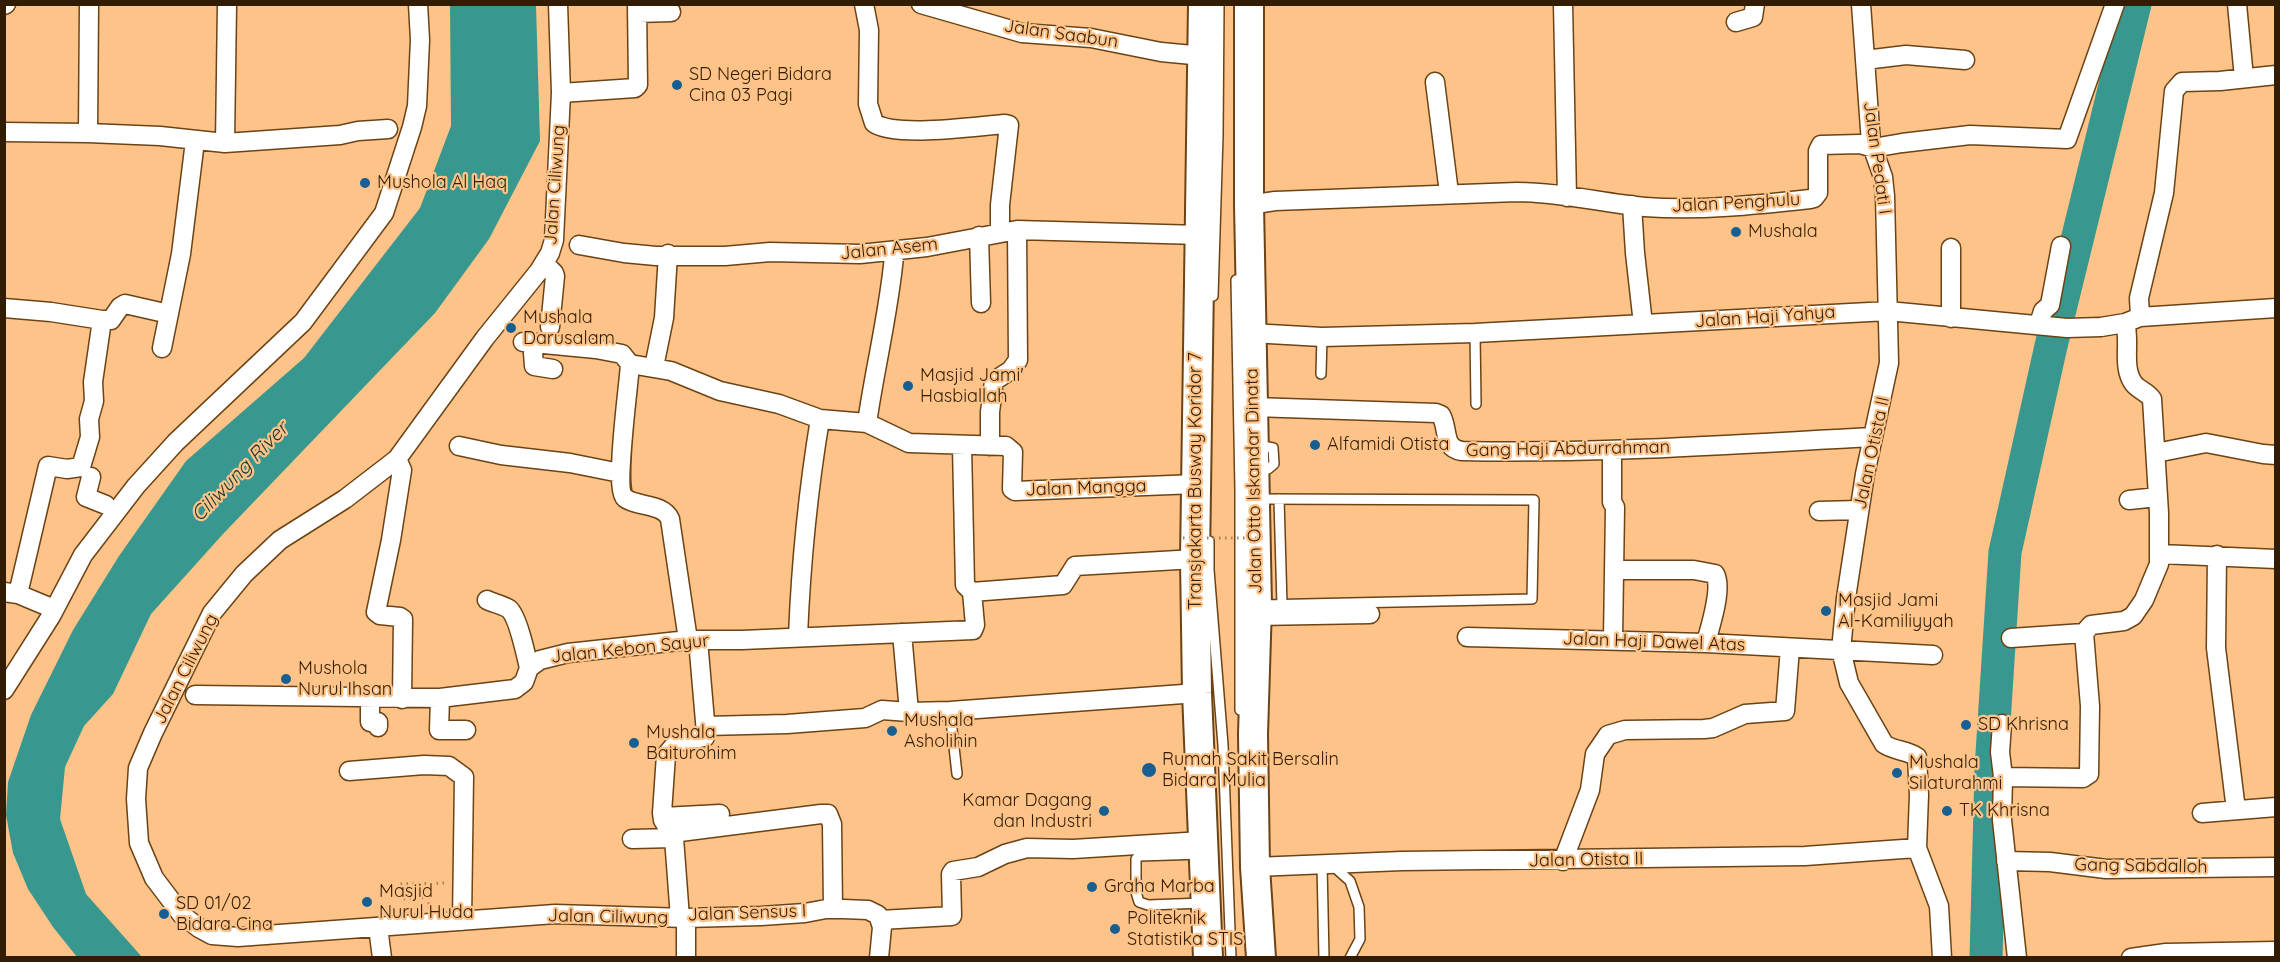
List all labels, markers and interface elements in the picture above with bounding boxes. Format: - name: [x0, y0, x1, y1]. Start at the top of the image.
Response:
- street label: Jalan Saabun: [1002, 15, 1120, 53]
- place label: SD Negeri Bidara Cina 03 Pagi: [689, 64, 832, 106]
- marker: SD Negeri Bidara Cina 03 Pagi: [670, 78, 684, 92]
- street label: Jalan Pedati I: [1858, 100, 1896, 216]
- street label: Jalan Ciliwung: [540, 124, 570, 246]
- place label: Mushola Al Haq: [377, 172, 507, 194]
- marker: Mushola Al Haq: [358, 176, 372, 190]
- street label: Jalan Penghulu: [1671, 189, 1801, 217]
- place label: Mushala: [1748, 221, 1818, 243]
- marker: Mushala: [1729, 225, 1743, 239]
- street label: Jalan Asem: [839, 233, 939, 265]
- street label: Jalan Haji Yahya: [1694, 301, 1836, 333]
- place label: Mushala Darusalam: [523, 307, 615, 350]
- marker: Mushala Darusalam: [504, 321, 518, 335]
- street label: Transjakarta Busway Koridor 7: [1185, 352, 1207, 610]
- place label: Masjid Jami' Hasbiallah: [920, 365, 1024, 407]
- street label: Jalan Otto Iskandar Dinata: [1241, 368, 1267, 594]
- marker: Masjid Jami' Hasbiallah: [901, 379, 915, 393]
- street label: Jalan Otista II: [1850, 395, 1894, 511]
- water label: Ciliwung River: [186, 417, 294, 527]
- place label: Alfamidi Otista: [1327, 434, 1449, 456]
- street label: Gang Haji Abdurrahman: [1466, 436, 1670, 462]
- marker: Alfamidi Otista: [1308, 438, 1322, 452]
- street label: Jalan Mangga: [1025, 475, 1147, 501]
- place label: Masjid Jami Al-Kamiliyyah: [1838, 590, 1954, 632]
- marker: Masjid Jami Al-Kamiliyyah: [1819, 604, 1833, 618]
- street label: Jalan Ciliwung: [149, 610, 223, 728]
- street label: Jalan Haji Dawel Atas: [1562, 628, 1746, 656]
- street label: Jalan Kebon Sayur: [550, 630, 710, 668]
- place label: Mushola Nurul Ihsan: [298, 658, 392, 700]
- marker: Mushola Nurul Ihsan: [279, 672, 293, 686]
- place label: Mushala Asholihin: [904, 710, 978, 752]
- place label: SD Khrisna: [1978, 714, 2069, 736]
- marker: SD Khrisna: [1959, 718, 1973, 732]
- place label: Mushala Baiturohim: [646, 722, 737, 764]
- marker: Mushala Asholihin: [885, 724, 899, 738]
- marker: Mushala Baiturohim: [627, 736, 641, 750]
- place label: Rumah Sakit Bersalin Bidara Mulia: [1162, 749, 1339, 792]
- place label: Mushala Silaturahmi: [1909, 752, 2002, 795]
- marker: Rumah Sakit Bersalin Bidara Mulia: [1140, 761, 1158, 779]
- marker: Mushala Silaturahmi: [1890, 766, 1904, 780]
- place label: Kamar Dagang dan Industri: [962, 790, 1092, 832]
- place label: TK Khrisna: [1959, 800, 2050, 822]
- marker: Kamar Dagang dan Industri: [1097, 804, 1111, 818]
- marker: TK Khrisna: [1940, 804, 1954, 818]
- street label: Jalan Otista II: [1528, 848, 1644, 872]
- street label: Gang Sabdalloh: [2074, 854, 2208, 878]
- place label: Graha Marba: [1104, 876, 1215, 898]
- marker: Graha Marba: [1085, 880, 1099, 894]
- place label: Masjid Nurul Huda: [379, 881, 474, 924]
- place label: SD 01/02 Bidara Cina: [176, 893, 273, 936]
- marker: Masjid Nurul Huda: [360, 895, 374, 909]
- street label: Jalan Sensus I: [687, 900, 807, 926]
- street label: Jalan Ciliwung: [548, 905, 668, 929]
- marker: SD 01/02 Bidara Cina: [157, 907, 171, 921]
- place label: Politeknik Statistika STIS: [1127, 908, 1243, 950]
- marker: Politeknik Statistika STIS: [1108, 922, 1122, 936]

